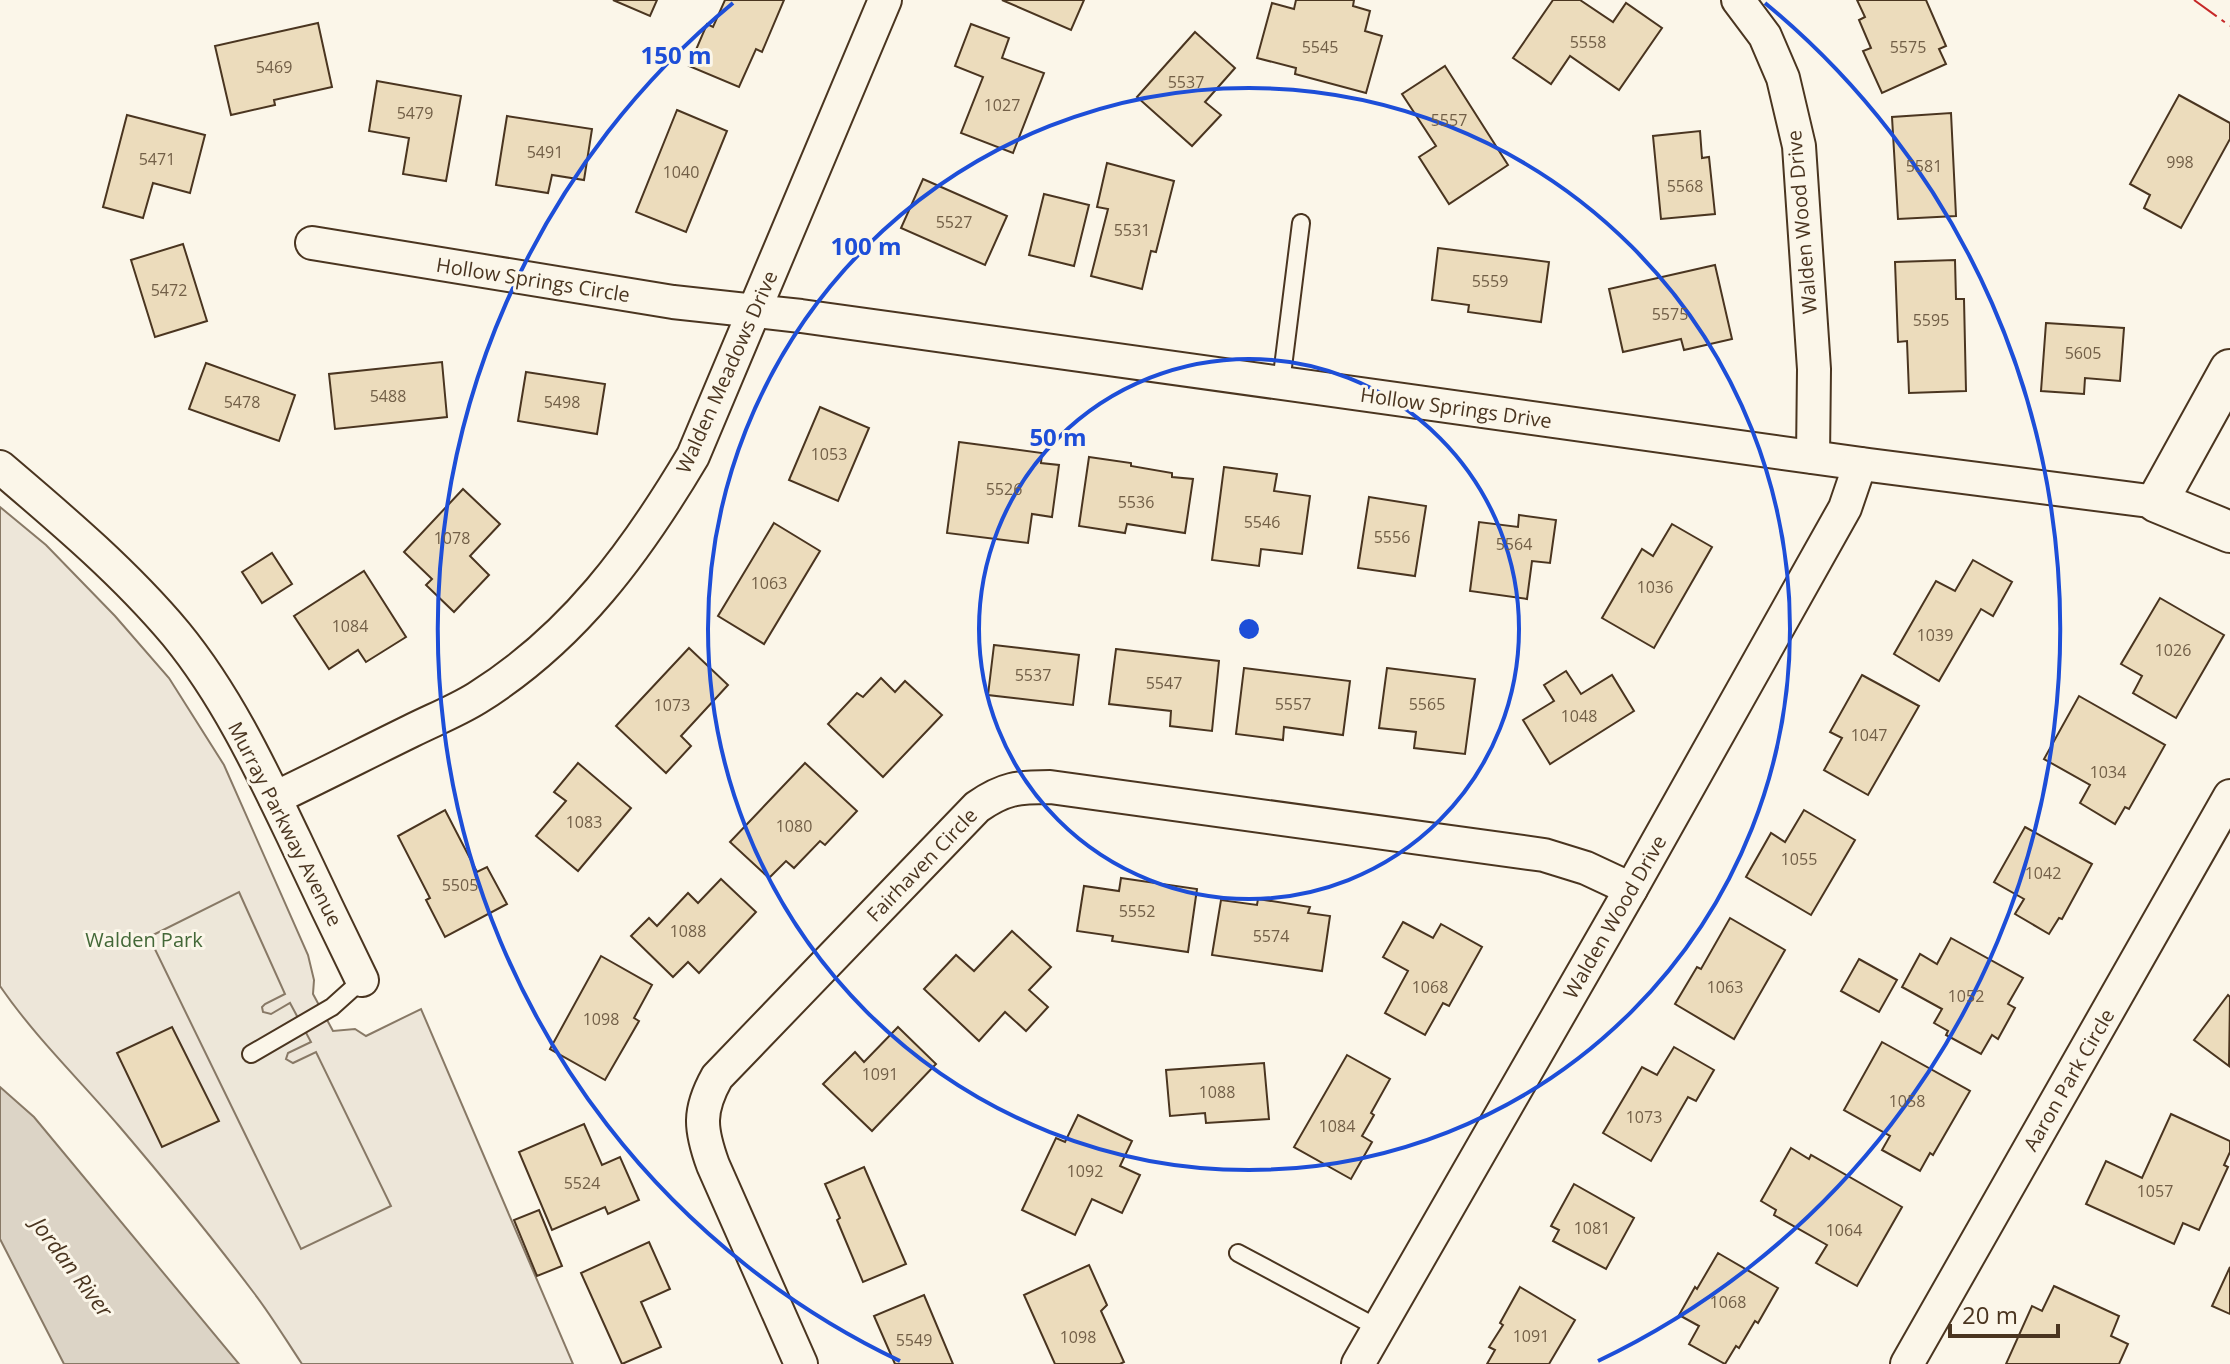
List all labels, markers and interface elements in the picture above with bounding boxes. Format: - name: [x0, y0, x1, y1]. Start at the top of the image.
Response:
- house number: 5558: [1570, 31, 1606, 53]
- house number: 5545: [1302, 36, 1338, 58]
- house number: 5575: [1890, 36, 1926, 58]
- text: 150 m: [641, 38, 711, 71]
- house number: 5469: [256, 56, 292, 78]
- house number: 5537: [1168, 71, 1204, 93]
- house number: 1027: [984, 94, 1020, 116]
- house number: 5479: [397, 102, 433, 124]
- house number: 5557: [1431, 109, 1467, 131]
- street label: Walden Wood Drive: [1780, 129, 1823, 315]
- house number: 5491: [527, 141, 563, 163]
- house number: 5471: [139, 148, 175, 170]
- house number: 998: [2166, 151, 2194, 173]
- house number: 5581: [1906, 155, 1942, 177]
- house number: 1040: [663, 161, 699, 183]
- house number: 5568: [1667, 175, 1703, 197]
- house number: 5527: [936, 211, 972, 233]
- house number: 5531: [1114, 219, 1150, 241]
- text: 100 m: [831, 229, 901, 262]
- street label: Hollow Springs Circle: [434, 251, 632, 308]
- street label: Walden Meadows Drive: [670, 266, 783, 477]
- house number: 5559: [1472, 270, 1508, 292]
- house number: 5472: [151, 279, 187, 301]
- house number: 5575: [1652, 303, 1688, 325]
- house number: 5595: [1913, 309, 1949, 331]
- house number: 5605: [2065, 342, 2101, 364]
- street label: Hollow Springs Drive: [1359, 381, 1553, 434]
- house number: 5488: [370, 385, 406, 407]
- house number: 5478: [224, 391, 260, 413]
- house number: 5498: [544, 391, 580, 413]
- text: 50 m: [1029, 420, 1087, 453]
- house number: 1053: [811, 443, 847, 465]
- house number: 5526: [986, 478, 1022, 500]
- house number: 5536: [1118, 491, 1154, 513]
- house number: 5546: [1244, 511, 1280, 533]
- house number: 5556: [1374, 526, 1410, 548]
- house number: 1078: [434, 527, 470, 549]
- house number: 5564: [1496, 533, 1532, 555]
- house number: 1063: [751, 572, 787, 594]
- house number: 1036: [1637, 576, 1673, 598]
- house number: 1084: [332, 615, 368, 637]
- centre of rings: [1235, 615, 1263, 643]
- house number: 1039: [1917, 624, 1953, 646]
- house number: 1026: [2155, 639, 2191, 661]
- house number: 5537: [1015, 664, 1051, 686]
- house number: 5547: [1146, 672, 1182, 694]
- house number: 5557: [1275, 693, 1311, 715]
- house number: 5565: [1409, 693, 1445, 715]
- house number: 1073: [654, 694, 690, 716]
- house number: 1048: [1561, 705, 1597, 727]
- street label: Murray Parkway Avenue: [222, 717, 349, 931]
- house number: 1047: [1851, 724, 1887, 746]
- house number: 1034: [2090, 761, 2126, 783]
- street label: Fairhaven Circle: [860, 802, 983, 927]
- house number: 1083: [566, 811, 602, 833]
- house number: 1080: [776, 815, 812, 837]
- street label: Walden Wood Drive: [1557, 830, 1672, 1003]
- house number: 1055: [1781, 848, 1817, 870]
- house number: 1042: [2025, 862, 2061, 884]
- house number: 5505: [442, 874, 478, 896]
- house number: 5552: [1119, 900, 1155, 922]
- house number: 1088: [670, 920, 706, 942]
- house number: 5574: [1253, 925, 1289, 947]
- park label: Walden Park: [85, 926, 203, 953]
- house number: 1068: [1412, 976, 1448, 998]
- house number: 1063: [1707, 976, 1743, 998]
- house number: 1052: [1948, 985, 1984, 1007]
- street label: Aaron Park Circle: [2017, 1004, 2120, 1156]
- house number: 1098: [583, 1008, 619, 1030]
- house number: 1091: [862, 1063, 898, 1085]
- house number: 1088: [1199, 1081, 1235, 1103]
- house number: 1058: [1889, 1090, 1925, 1112]
- house number: 1073: [1626, 1106, 1662, 1128]
- house number: 1084: [1319, 1115, 1355, 1137]
- house number: 1092: [1067, 1160, 1103, 1182]
- house number: 5524: [564, 1172, 600, 1194]
- house number: 1057: [2137, 1180, 2173, 1202]
- water label: Jordan River: [23, 1207, 121, 1324]
- house number: 1081: [1574, 1217, 1610, 1239]
- house number: 1064: [1826, 1219, 1862, 1241]
- scale bar: [1950, 1288, 2058, 1338]
- house number: 1068: [1710, 1291, 1746, 1313]
- text: 20 m: [1962, 1298, 2018, 1331]
- house number: 1091: [1513, 1325, 1549, 1347]
- house number: 1098: [1060, 1326, 1096, 1348]
- house number: 5549: [896, 1329, 932, 1351]

